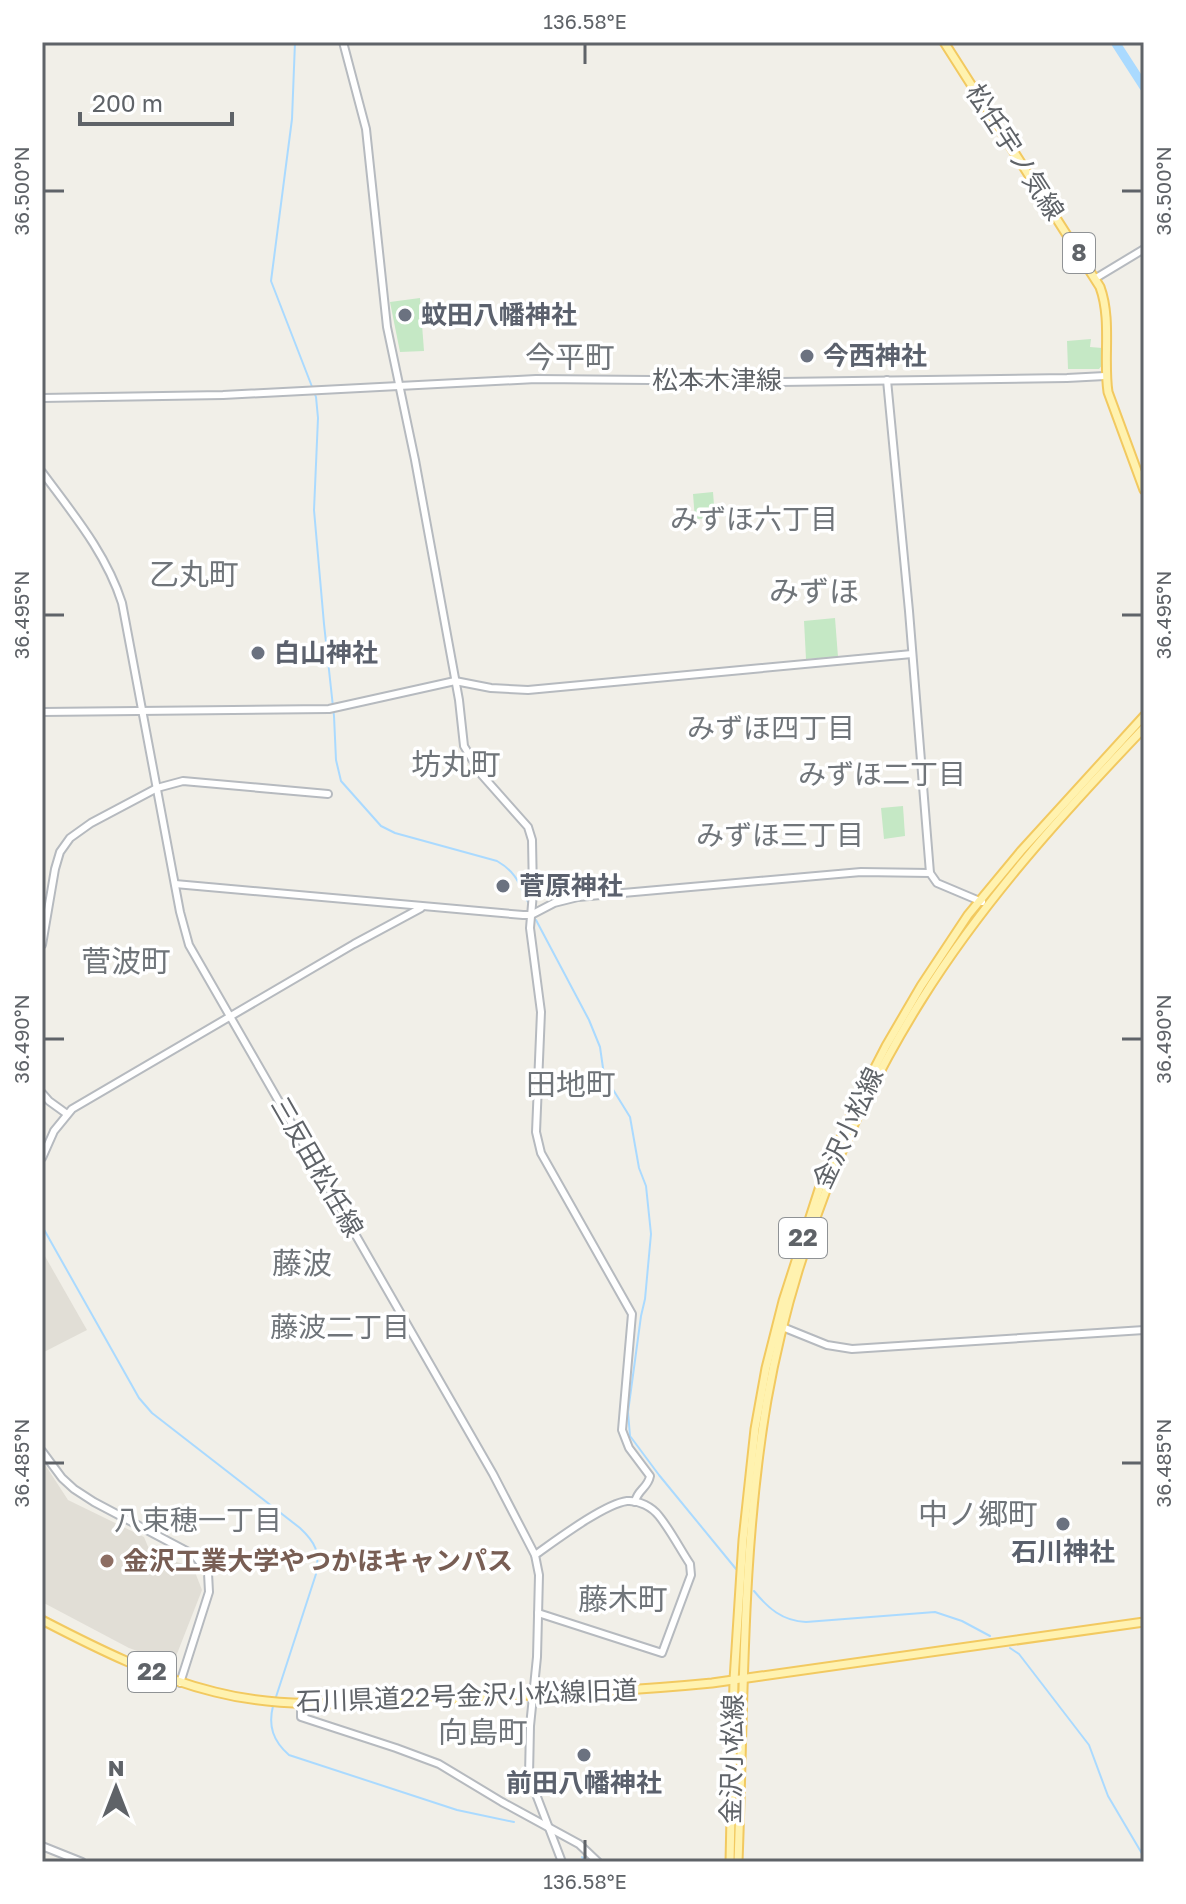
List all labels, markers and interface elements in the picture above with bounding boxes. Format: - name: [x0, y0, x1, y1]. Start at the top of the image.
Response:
- text: 136.58°E: [543, 9, 627, 33]
- scale bar: [80, 76, 232, 126]
- street label: 松任宇ノ気線: [960, 78, 1071, 226]
- text: 200 m: [92, 88, 163, 117]
- text: 36.500°N: [9, 146, 33, 236]
- text: 36.500°N: [1151, 146, 1175, 236]
- road number: 8: [1063, 233, 1095, 273]
- place label: 蚊田八幡神社: [421, 299, 577, 330]
- marker: 蚊田八幡神社: [396, 306, 414, 324]
- district label: 今平町: [525, 339, 615, 375]
- place label: 今西神社: [823, 340, 927, 371]
- marker: 今西神社: [798, 347, 816, 365]
- street label: 松本木津線: [652, 364, 782, 395]
- district label: みずほ六丁目: [670, 502, 838, 535]
- district label: 乙丸町: [149, 556, 239, 592]
- text: 36.495°N: [9, 571, 33, 659]
- text: 36.495°N: [1151, 571, 1175, 659]
- district label: みずほ: [769, 573, 859, 609]
- place label: 白山神社: [274, 637, 378, 668]
- marker: 白山神社: [249, 644, 267, 662]
- district label: みずほ四丁目: [687, 711, 855, 744]
- district label: 坊丸町: [411, 746, 501, 782]
- district label: みずほ二丁目: [798, 757, 966, 790]
- district label: みずほ三丁目: [696, 818, 864, 851]
- place label: 菅原神社: [519, 870, 623, 901]
- marker: 菅原神社: [494, 877, 512, 895]
- district label: 菅波町: [81, 943, 171, 979]
- text: 36.490°N: [9, 994, 33, 1084]
- text: 36.490°N: [1151, 994, 1175, 1084]
- street label: 金沢小松線: [806, 1062, 889, 1193]
- district label: 田地町: [526, 1066, 616, 1102]
- street label: 三反田松任線: [265, 1091, 370, 1242]
- road number: 22: [779, 1218, 827, 1258]
- district label: 藤波: [272, 1245, 332, 1281]
- district label: 藤波二丁目: [270, 1310, 410, 1343]
- text: 36.485°N: [9, 1419, 33, 1507]
- text: 36.485°N: [1151, 1419, 1175, 1507]
- district label: 中ノ郷町: [918, 1496, 1038, 1532]
- district label: 八束穂一丁目: [114, 1503, 282, 1536]
- marker: 石川神社: [1054, 1515, 1072, 1533]
- place label: 石川神社: [1011, 1536, 1115, 1567]
- place label: 金沢工業大学やつかほキャンパス: [123, 1545, 513, 1576]
- marker: 金沢工業大学やつかほキャンパス: [98, 1552, 116, 1570]
- district label: 藤木町: [578, 1581, 668, 1617]
- road number: 22: [128, 1652, 176, 1692]
- street label: 石川県道22号金沢小松線旧道: [295, 1674, 639, 1717]
- street label: 金沢小松線: [715, 1694, 748, 1824]
- district label: 向島町: [438, 1714, 528, 1750]
- marker: 前田八幡神社: [575, 1746, 593, 1764]
- north arrow: [76, 1748, 156, 1828]
- text: N: [108, 1754, 124, 1781]
- place label: 前田八幡神社: [506, 1767, 662, 1798]
- text: 136.58°E: [543, 1869, 627, 1893]

